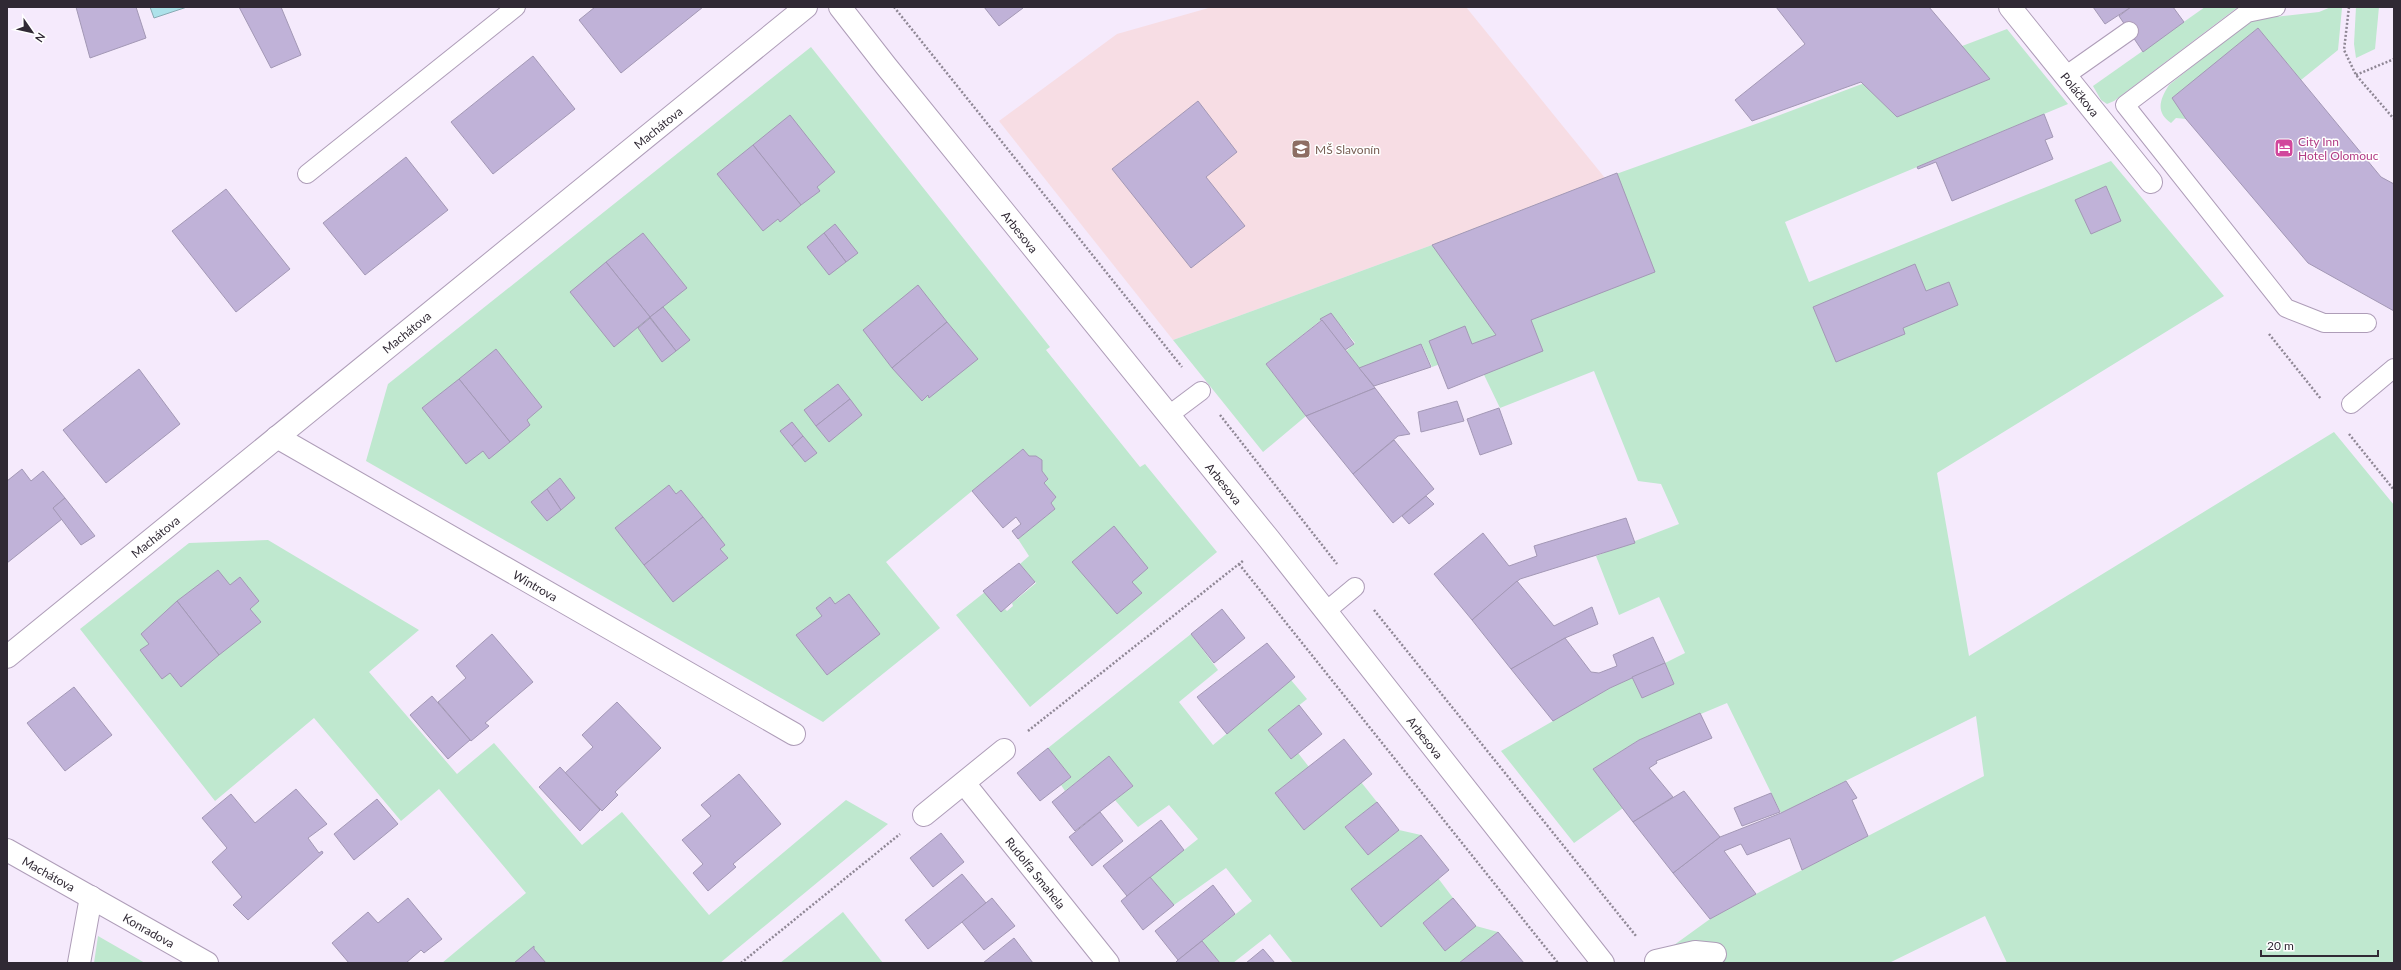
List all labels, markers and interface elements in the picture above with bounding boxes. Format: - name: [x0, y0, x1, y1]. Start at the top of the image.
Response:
- north arrow: [12, 12, 52, 52]
- text: N: [33, 31, 48, 45]
- street label: Poláčkova: [2058, 69, 2103, 119]
- street label: Machátova: [631, 103, 685, 152]
- place label: City Inn Hotel Olomouc: [2298, 134, 2379, 163]
- hotel icon: City Inn Hotel Olomouc: [2273, 137, 2295, 159]
- school or university icon: MŠ Slavonín: [1290, 138, 1312, 160]
- place label: MŠ Slavonín: [1315, 142, 1380, 157]
- street label: Arbesova: [999, 208, 1042, 256]
- street label: Machátova: [379, 308, 434, 356]
- street label: Arbesova: [1203, 460, 1245, 507]
- street label: Machátova: [128, 512, 183, 561]
- street label: Wintrova: [510, 567, 560, 604]
- street label: Arbesova: [1404, 713, 1446, 761]
- street label: Rudolfa Smahela: [1003, 834, 1069, 912]
- street label: Machátova: [20, 853, 78, 894]
- street label: Konradova: [121, 910, 177, 951]
- scale bar: [2261, 932, 2378, 958]
- text: 20 m: [2267, 938, 2294, 953]

